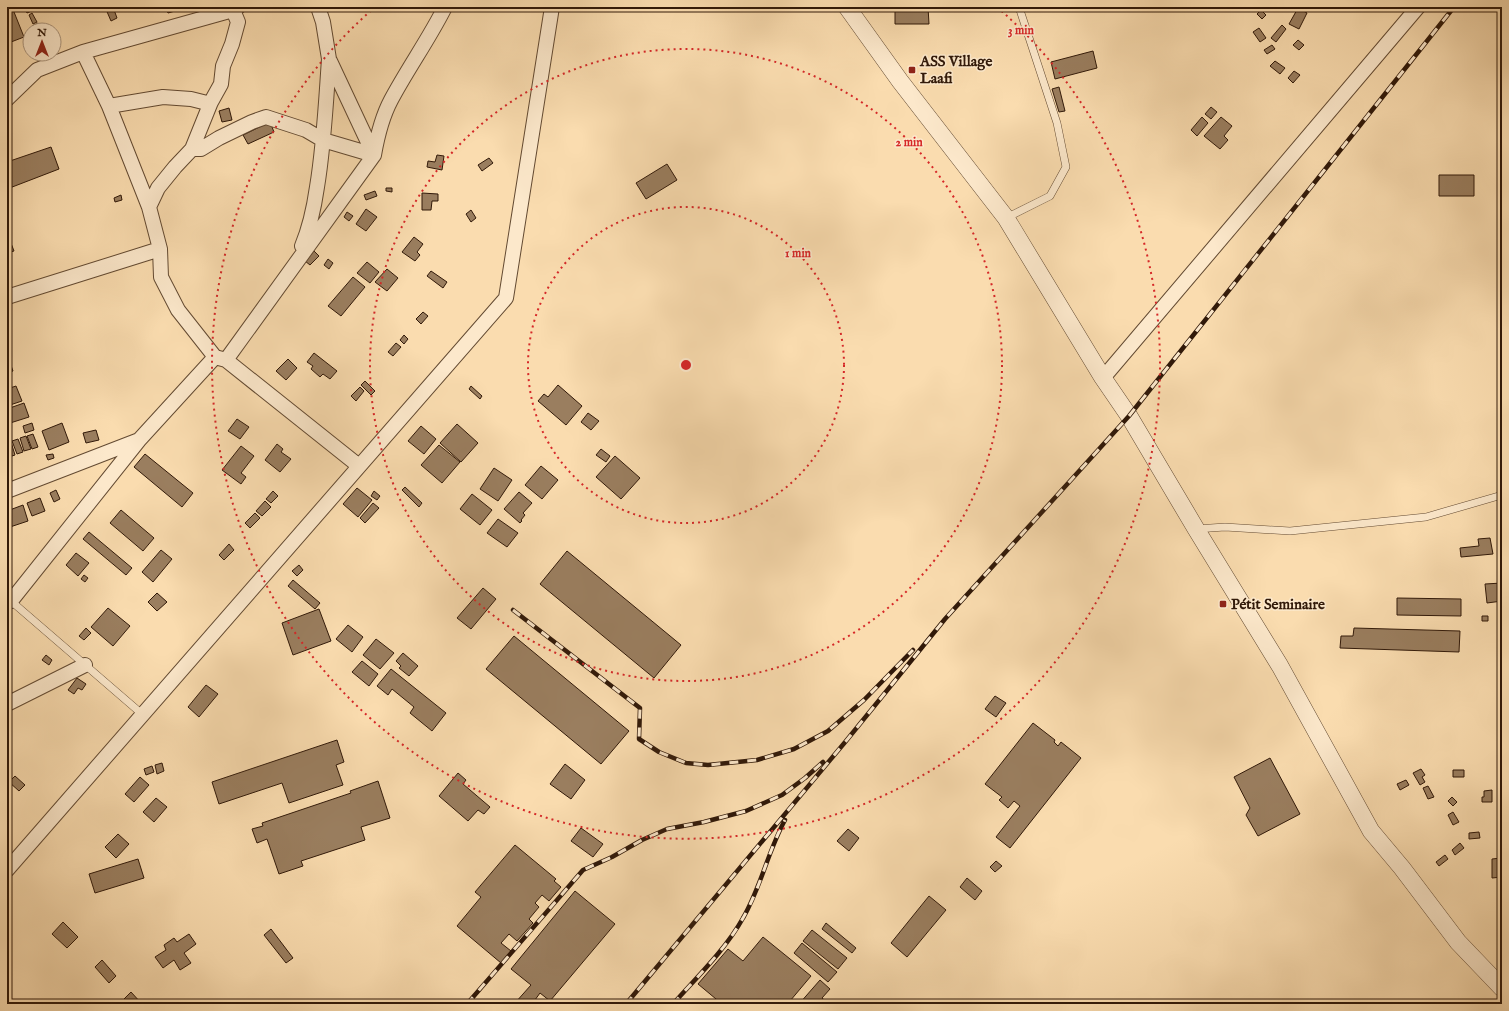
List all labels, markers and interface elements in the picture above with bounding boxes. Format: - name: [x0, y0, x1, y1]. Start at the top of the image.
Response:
- north arrow: [22, 22, 62, 62]
- text: 3 min: [1008, 23, 1035, 38]
- text: N: [36, 26, 47, 40]
- place label: ASS Village Laafi: [919, 52, 992, 88]
- marker: ASS Village Laafi: [907, 65, 917, 75]
- text: 2 min: [895, 135, 923, 150]
- text: 1 min: [785, 246, 812, 261]
- centre of rings: [679, 358, 693, 372]
- place label: Pétit Seminaire: [1231, 595, 1325, 614]
- marker: Pétit Seminaire: [1218, 599, 1228, 609]

